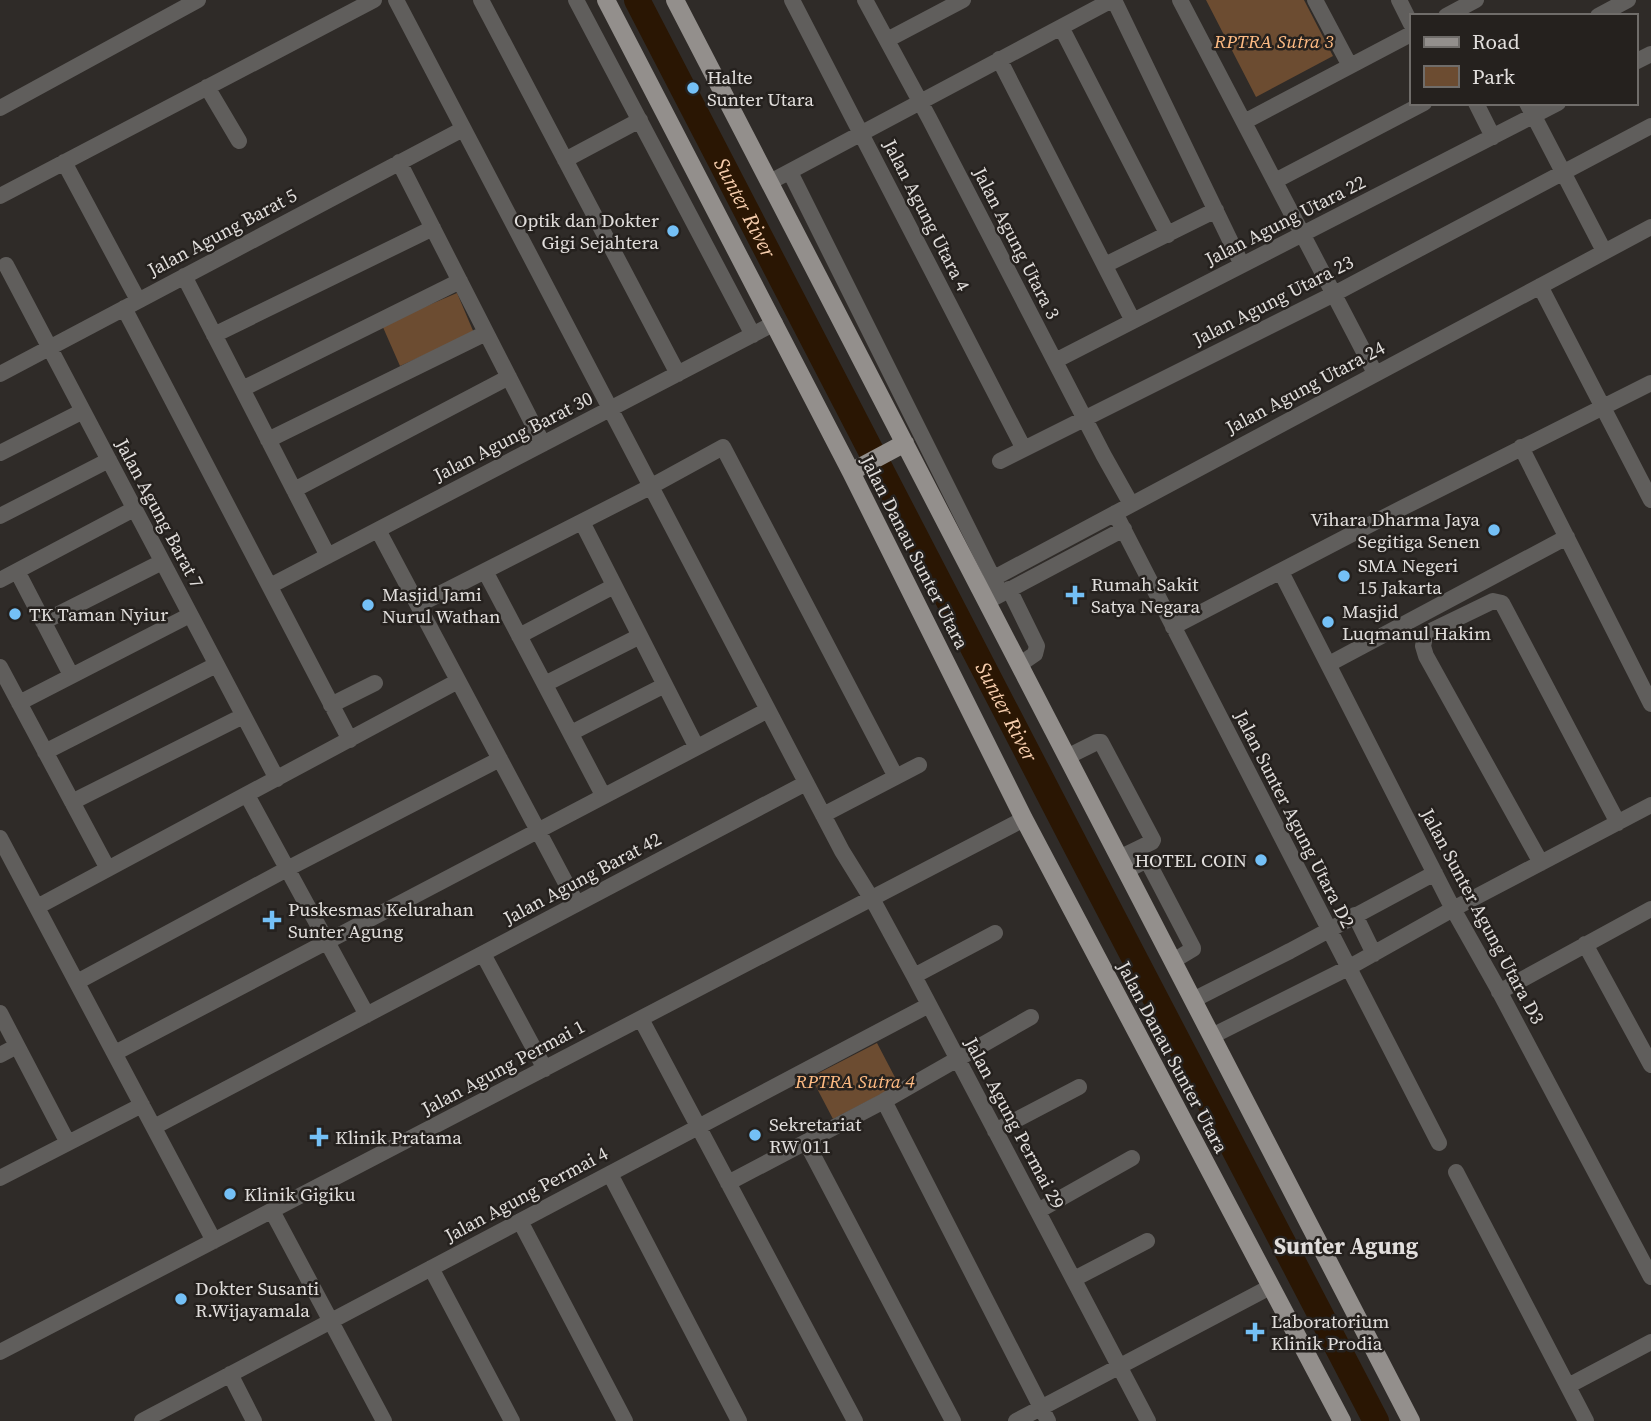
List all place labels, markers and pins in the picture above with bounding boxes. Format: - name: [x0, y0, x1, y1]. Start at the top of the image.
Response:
- place label: Halte Sunter Utara: [707, 64, 814, 112]
- marker: Halte Sunter Utara: [685, 80, 701, 96]
- place label: Optik dan Dokter Gigi Sejahtera: [514, 207, 659, 255]
- marker: Optik dan Dokter Gigi Sejahtera: [665, 223, 681, 239]
- place label: Vihara Dharma Jaya Segitiga Senen: [1310, 506, 1480, 554]
- marker: Vihara Dharma Jaya Segitiga Senen: [1486, 522, 1502, 538]
- place label: SMA Negeri 15 Jakarta: [1358, 552, 1459, 600]
- marker: SMA Negeri 15 Jakarta: [1336, 568, 1352, 584]
- place label: Rumah Sakit Satya Negara: [1091, 571, 1200, 619]
- place label: Masjid Jami Nurul Wathan: [382, 581, 501, 629]
- marker: Rumah Sakit Satya Negara: [1065, 585, 1085, 605]
- marker: Masjid Jami Nurul Wathan: [360, 597, 376, 613]
- place label: Masjid Luqmanul Hakim: [1342, 598, 1491, 646]
- place label: TK Taman Nyiur: [29, 601, 168, 627]
- marker: TK Taman Nyiur: [7, 606, 23, 622]
- marker: Masjid Luqmanul Hakim: [1320, 614, 1336, 630]
- place label: HOTEL COIN: [1135, 847, 1247, 873]
- marker: HOTEL COIN: [1253, 852, 1269, 868]
- place label: Puskesmas Kelurahan Sunter Agung: [288, 896, 474, 944]
- marker: Puskesmas Kelurahan Sunter Agung: [262, 910, 282, 930]
- place label: Sekretariat RW 011: [769, 1111, 862, 1159]
- place label: Klinik Pratama: [335, 1124, 462, 1150]
- marker: Klinik Pratama: [309, 1127, 329, 1147]
- marker: Sekretariat RW 011: [747, 1127, 763, 1143]
- place label: Klinik Gigiku: [244, 1181, 356, 1207]
- marker: Klinik Gigiku: [222, 1186, 238, 1202]
- place label: Dokter Susanti R.Wijayamala: [195, 1275, 319, 1323]
- marker: Dokter Susanti R.Wijayamala: [173, 1291, 189, 1307]
- place label: Laboratorium Klinik Prodia: [1271, 1308, 1389, 1356]
- marker: Laboratorium Klinik Prodia: [1245, 1322, 1265, 1342]

